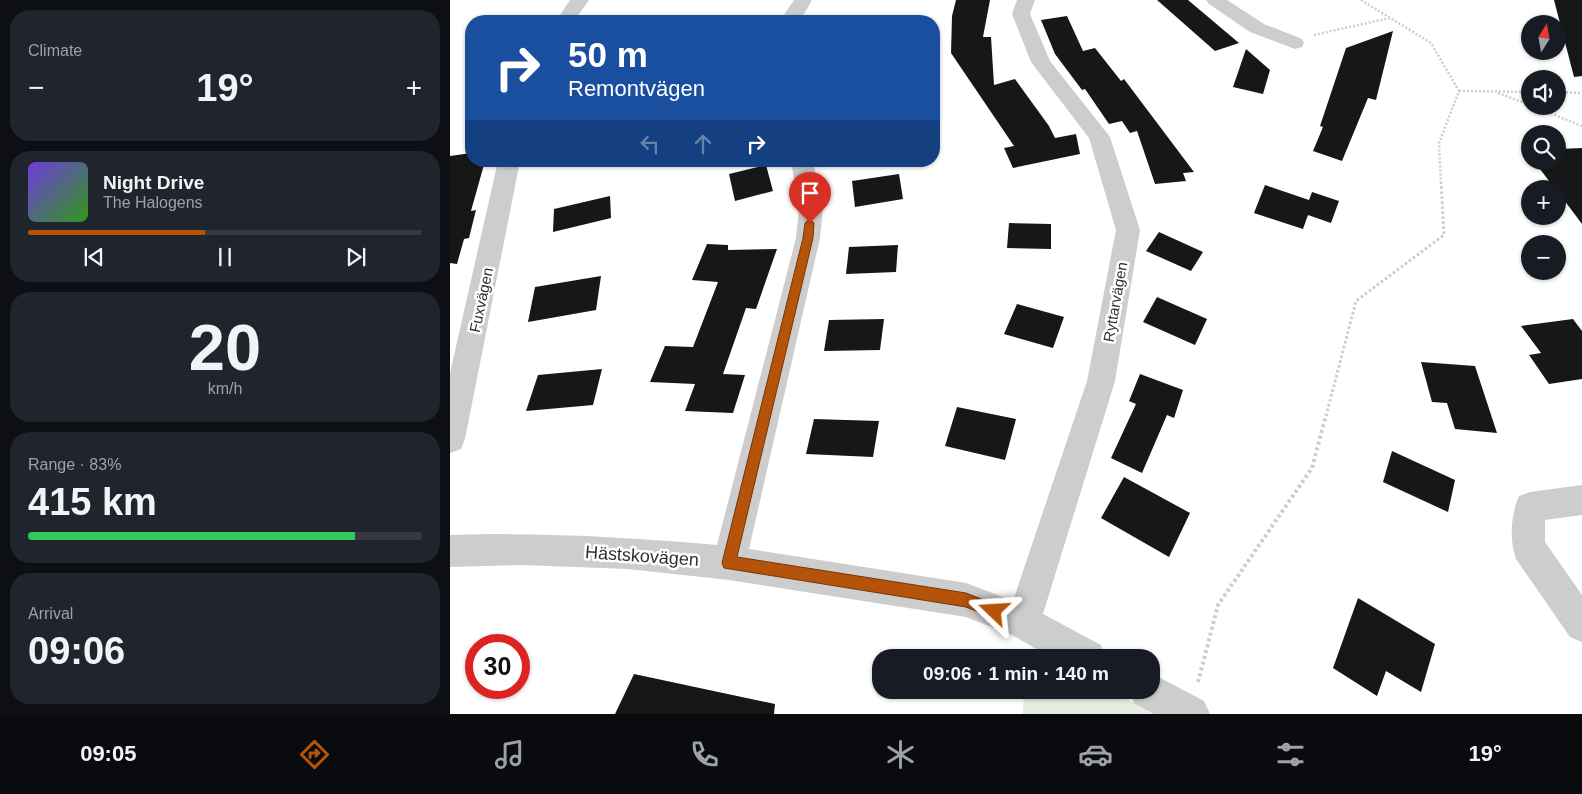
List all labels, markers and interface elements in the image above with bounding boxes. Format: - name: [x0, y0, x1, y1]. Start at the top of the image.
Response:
- north arrow: [1521, 15, 1566, 60]
- map controls: [1521, 15, 1566, 280]
- icon: right: [485, 35, 550, 100]
- text: 50 m: [568, 35, 648, 74]
- text: Climate: [28, 42, 82, 59]
- text: 19°: [196, 67, 254, 109]
- button: sound: [1521, 70, 1566, 115]
- text: −: [28, 72, 44, 103]
- text: +: [406, 72, 422, 103]
- text: Remontvägen: [568, 76, 705, 101]
- button: search: [1521, 125, 1566, 170]
- icon: left: [636, 130, 664, 158]
- icon: ahead: [689, 130, 717, 158]
- icon: right: [742, 130, 770, 158]
- text: Night Drive: [103, 172, 204, 193]
- pin: [789, 172, 831, 223]
- icon: arrive: [796, 179, 824, 207]
- button: +: [1521, 180, 1566, 225]
- text: The Halogens: [103, 194, 203, 211]
- button: −: [1521, 235, 1566, 280]
- icon: previous: [80, 243, 108, 271]
- icon: pause: [211, 243, 239, 271]
- icon: next: [342, 243, 370, 271]
- street label: Ryttarvägen: [1100, 261, 1130, 343]
- street label: Fuxvägen: [466, 266, 496, 334]
- text: 20: [189, 311, 261, 384]
- text: km/h: [208, 380, 242, 397]
- text: Range · 83%: [28, 456, 121, 473]
- text: 415 km: [28, 481, 157, 523]
- street label: Hästskovägen: [584, 542, 700, 570]
- position arrow: [967, 584, 1019, 636]
- text: Arrival: [28, 605, 73, 622]
- text: 09:06: [28, 630, 125, 672]
- speed limit sign: 30: [465, 634, 530, 699]
- text: 09:06 · 1 min · 140 m: [923, 663, 1109, 684]
- icon: directions: [297, 737, 332, 772]
- icon: music: [492, 737, 527, 772]
- icon: phone: [687, 737, 722, 772]
- icon: climate: [883, 737, 918, 772]
- icon: car: [1078, 737, 1113, 772]
- icon: filters: [1273, 737, 1308, 772]
- text: 09:05: [80, 741, 136, 766]
- text: 19°: [1469, 741, 1502, 766]

